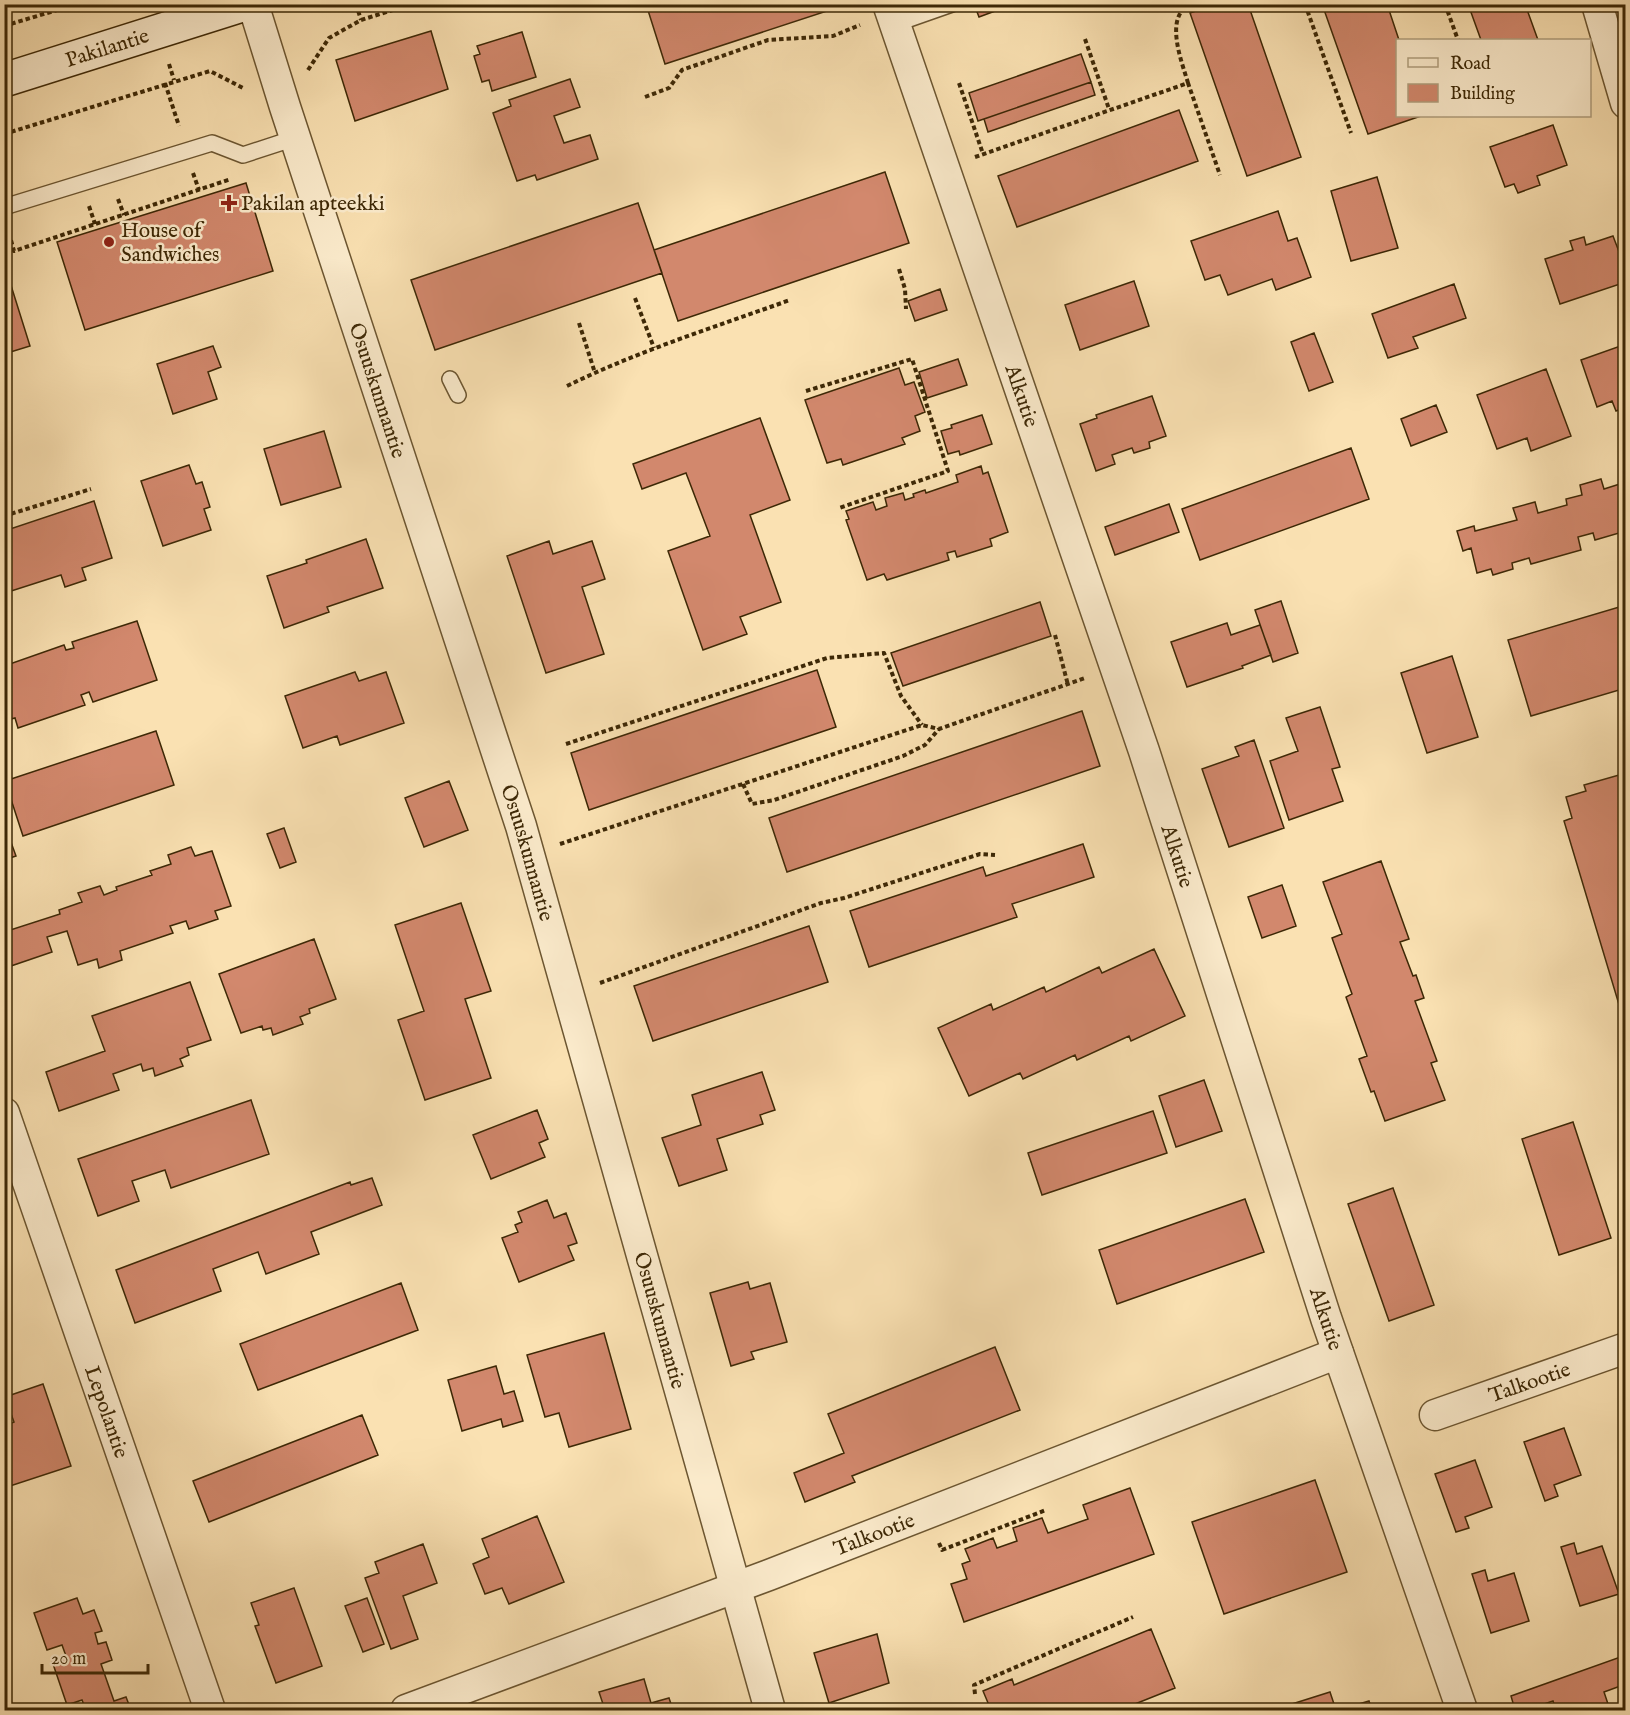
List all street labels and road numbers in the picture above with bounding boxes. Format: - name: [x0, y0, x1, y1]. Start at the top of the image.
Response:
- street label: Pakilantie: [62, 23, 153, 75]
- street label: Osuuskunnantie: [342, 320, 411, 462]
- street label: Alkutie: [997, 360, 1044, 431]
- street label: Osuuskunnantie: [493, 781, 559, 925]
- street label: Alkutie: [1153, 821, 1199, 892]
- street label: Osuuskunnantie: [627, 1249, 691, 1392]
- street label: Alkutie: [1302, 1283, 1348, 1355]
- street label: Talkootie: [1485, 1356, 1575, 1410]
- street label: Lepolantie: [77, 1363, 134, 1462]
- street label: Talkootie: [830, 1507, 919, 1563]

